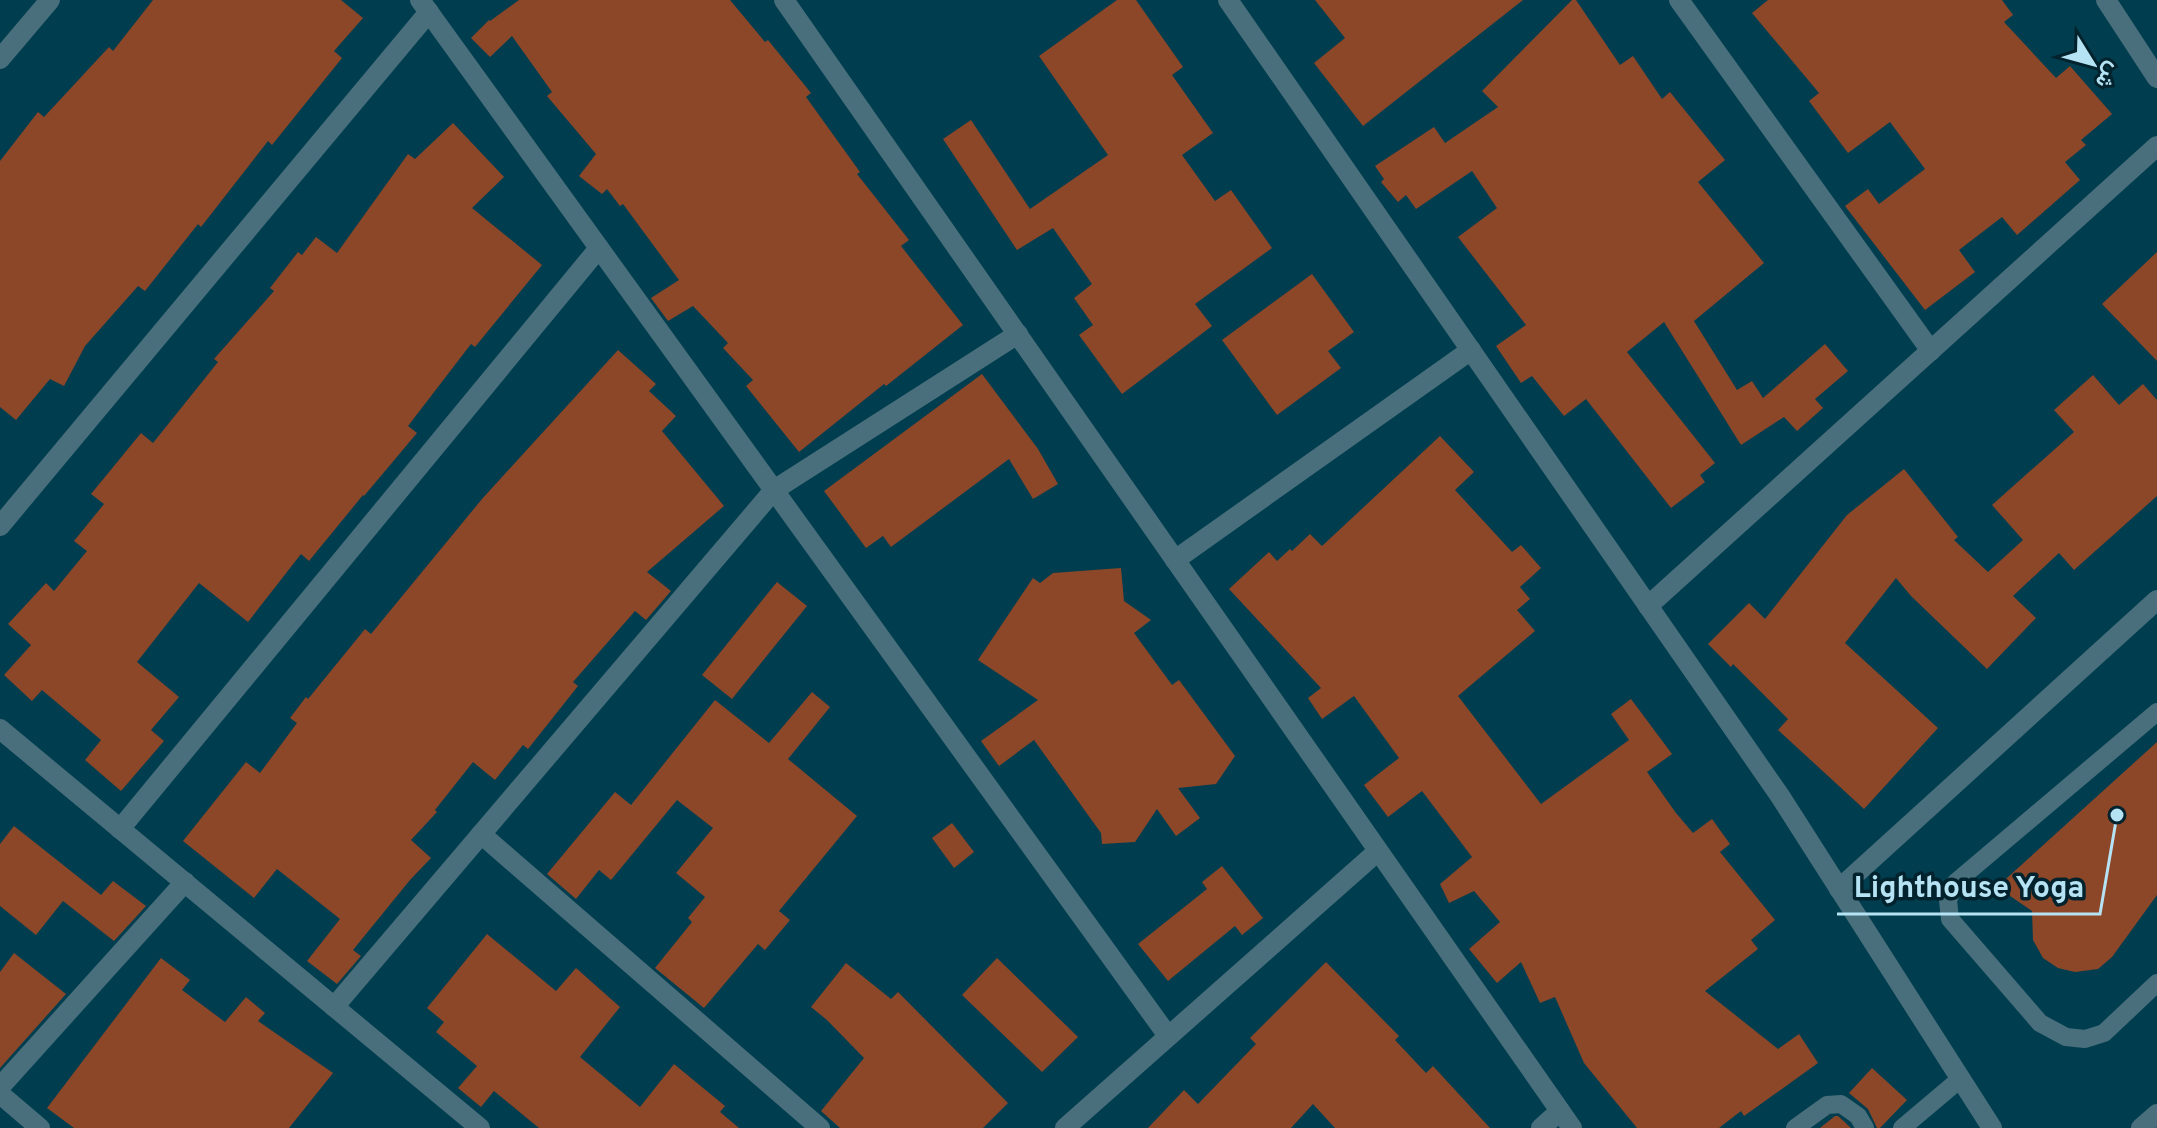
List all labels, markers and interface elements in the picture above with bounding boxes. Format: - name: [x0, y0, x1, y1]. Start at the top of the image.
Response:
- north arrow: [2053, 24, 2133, 104]
- text: ش: [2088, 56, 2126, 93]
- callout: Lighthouse Yoga: [1837, 860, 2100, 914]
- text: Lighthouse Yoga: [1854, 871, 2084, 908]

